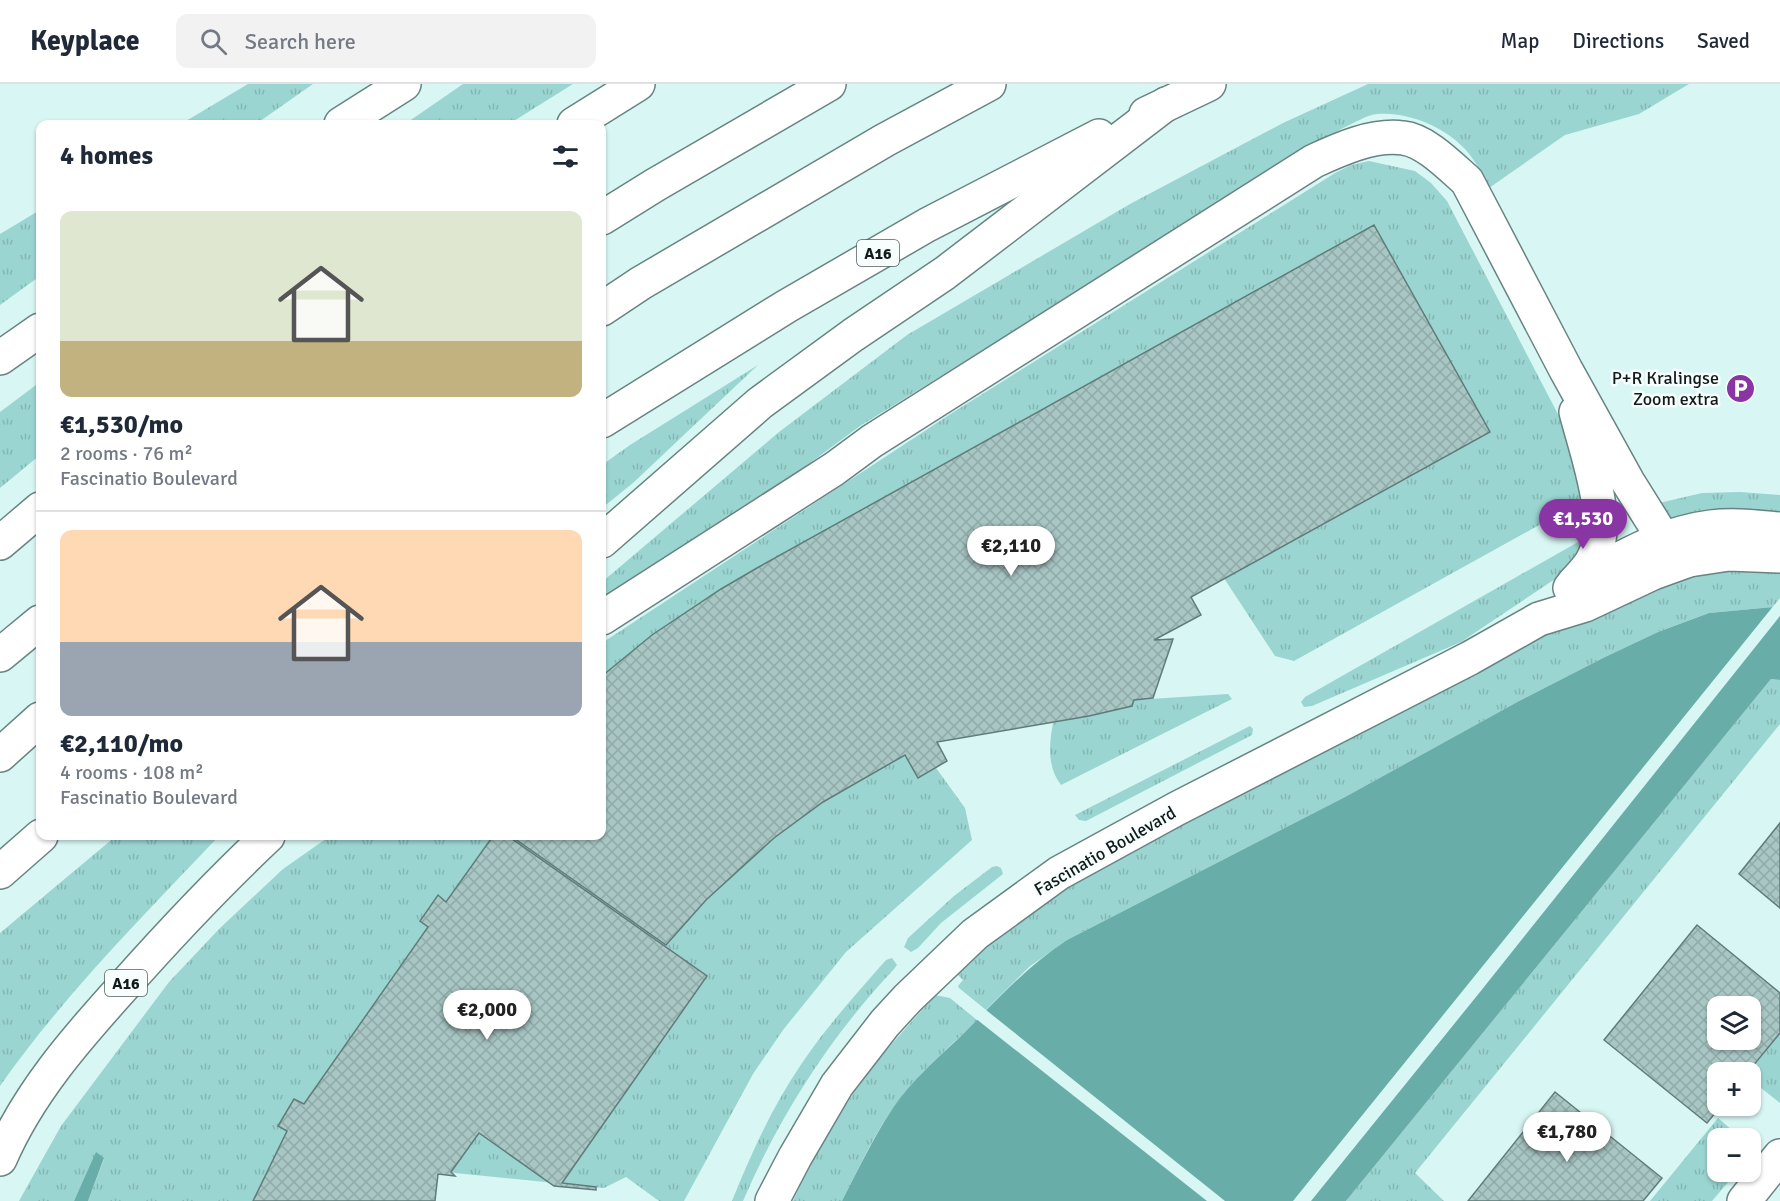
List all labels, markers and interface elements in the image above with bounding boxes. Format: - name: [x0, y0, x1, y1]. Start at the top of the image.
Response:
- search box: [176, 14, 596, 68]
- text: Keyplace: [30, 24, 140, 58]
- icon: search: [197, 25, 230, 58]
- text: Search here: [245, 28, 356, 55]
- text: Map: [1501, 28, 1539, 54]
- text: Directions: [1572, 28, 1664, 54]
- text: Saved: [1697, 28, 1750, 54]
- text: 4 homes: [60, 140, 153, 172]
- icon: filters: [549, 140, 582, 173]
- road number: A16: [857, 240, 899, 266]
- icon: home: [267, 250, 375, 358]
- place label: P+R Kralingse Zoom extra: [1612, 367, 1719, 410]
- parking icon: P+R Kralingse Zoom extra: [1724, 372, 1756, 404]
- text: €1,530/mo: [60, 409, 183, 441]
- text: 2 rooms · 76 m²: [60, 441, 193, 466]
- text: Fascinatio Boulevard: [60, 466, 238, 491]
- pin: €1,530: [1534, 499, 1632, 550]
- text: €1,530: [1553, 506, 1613, 531]
- pin: €2,110: [962, 526, 1060, 577]
- text: €2,110: [981, 533, 1041, 558]
- icon: home: [267, 569, 375, 677]
- text: €2,110/mo: [60, 728, 183, 760]
- text: 4 rooms · 108 m²: [60, 760, 204, 785]
- text: Fascinatio Boulevard: [60, 785, 238, 810]
- street label: Fascinatio Boulevard: [1030, 801, 1180, 901]
- road number: A16: [105, 970, 147, 996]
- pin: €2,000: [438, 990, 536, 1041]
- map controls: [1707, 996, 1761, 1182]
- button: layers: [1707, 996, 1761, 1050]
- text: €2,000: [457, 997, 517, 1022]
- button: +: [1707, 1062, 1761, 1116]
- pin: €1,780: [1518, 1112, 1616, 1163]
- text: €1,780: [1537, 1119, 1597, 1144]
- button: −: [1707, 1128, 1761, 1182]

